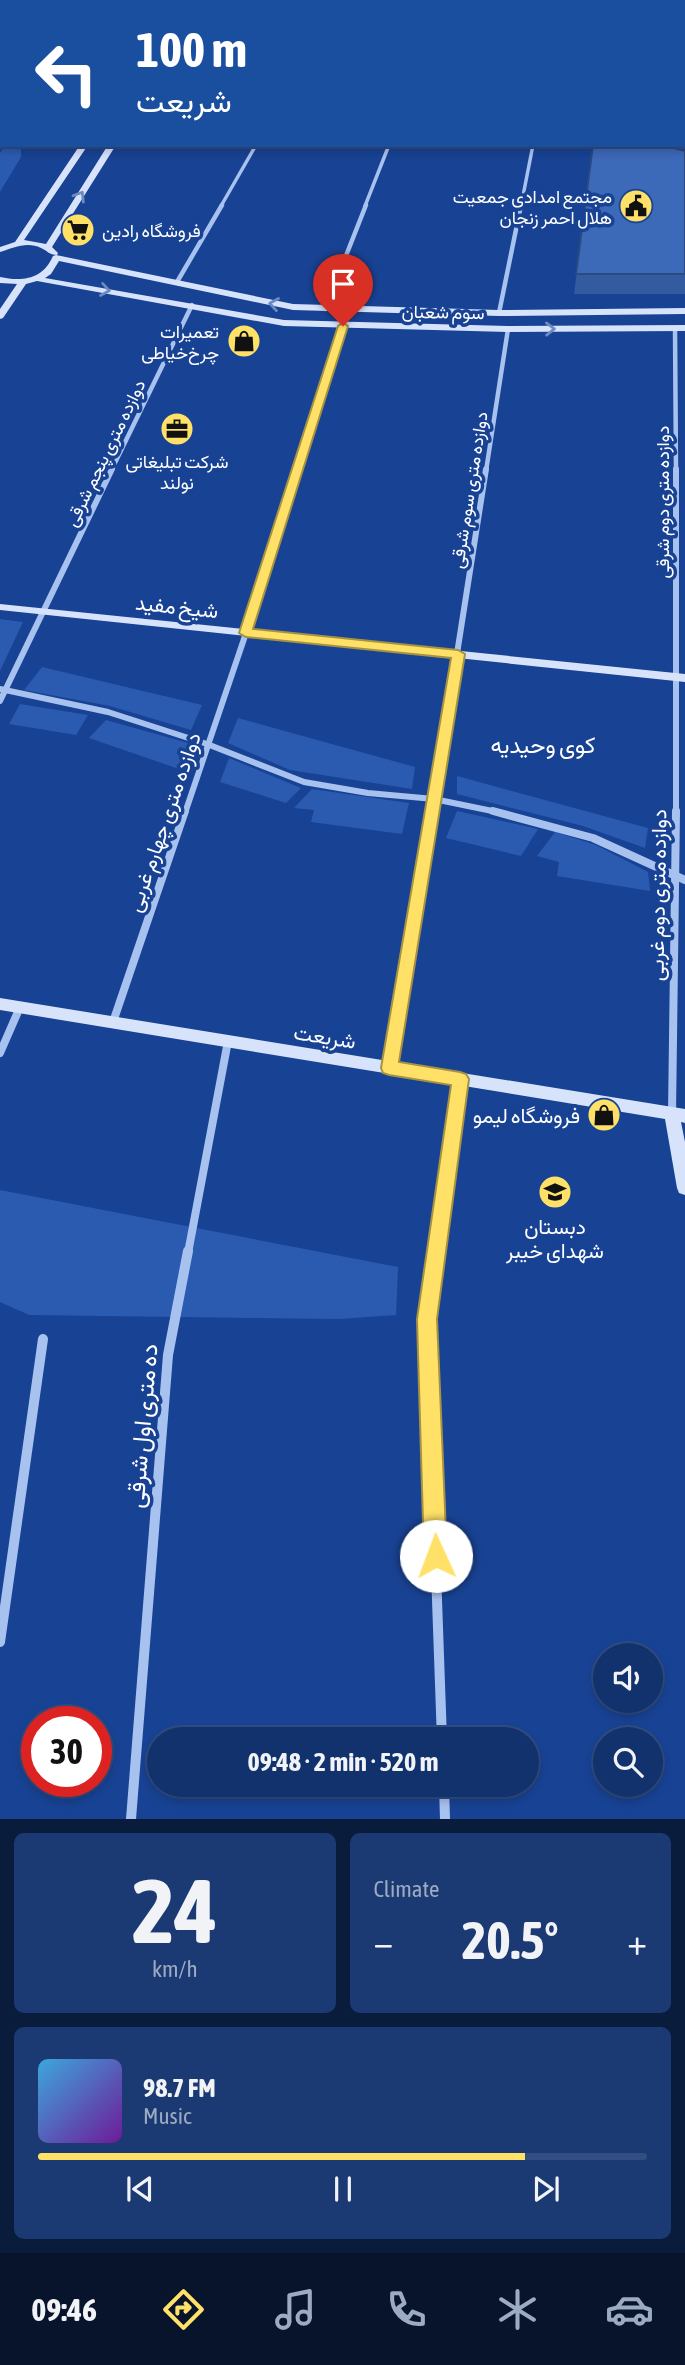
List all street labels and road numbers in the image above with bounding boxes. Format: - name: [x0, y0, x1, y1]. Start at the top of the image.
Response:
- street label: سوم شعبان: [401, 301, 485, 325]
- street label: دوازده متری پنجم شرقی: [60, 376, 151, 531]
- street label: دوازده متری سوم شرقی: [446, 410, 494, 570]
- street label: دوازده متری دوم شرقی: [652, 426, 675, 578]
- street label: شیخ مفید: [134, 590, 220, 625]
- street label: دوازده متری چهارم غربی: [121, 729, 208, 916]
- street label: دوازده متری دوم غربی: [643, 809, 673, 981]
- street label: شریعت: [292, 1019, 358, 1055]
- street label: ده متری اول شرقی: [121, 1343, 165, 1509]

